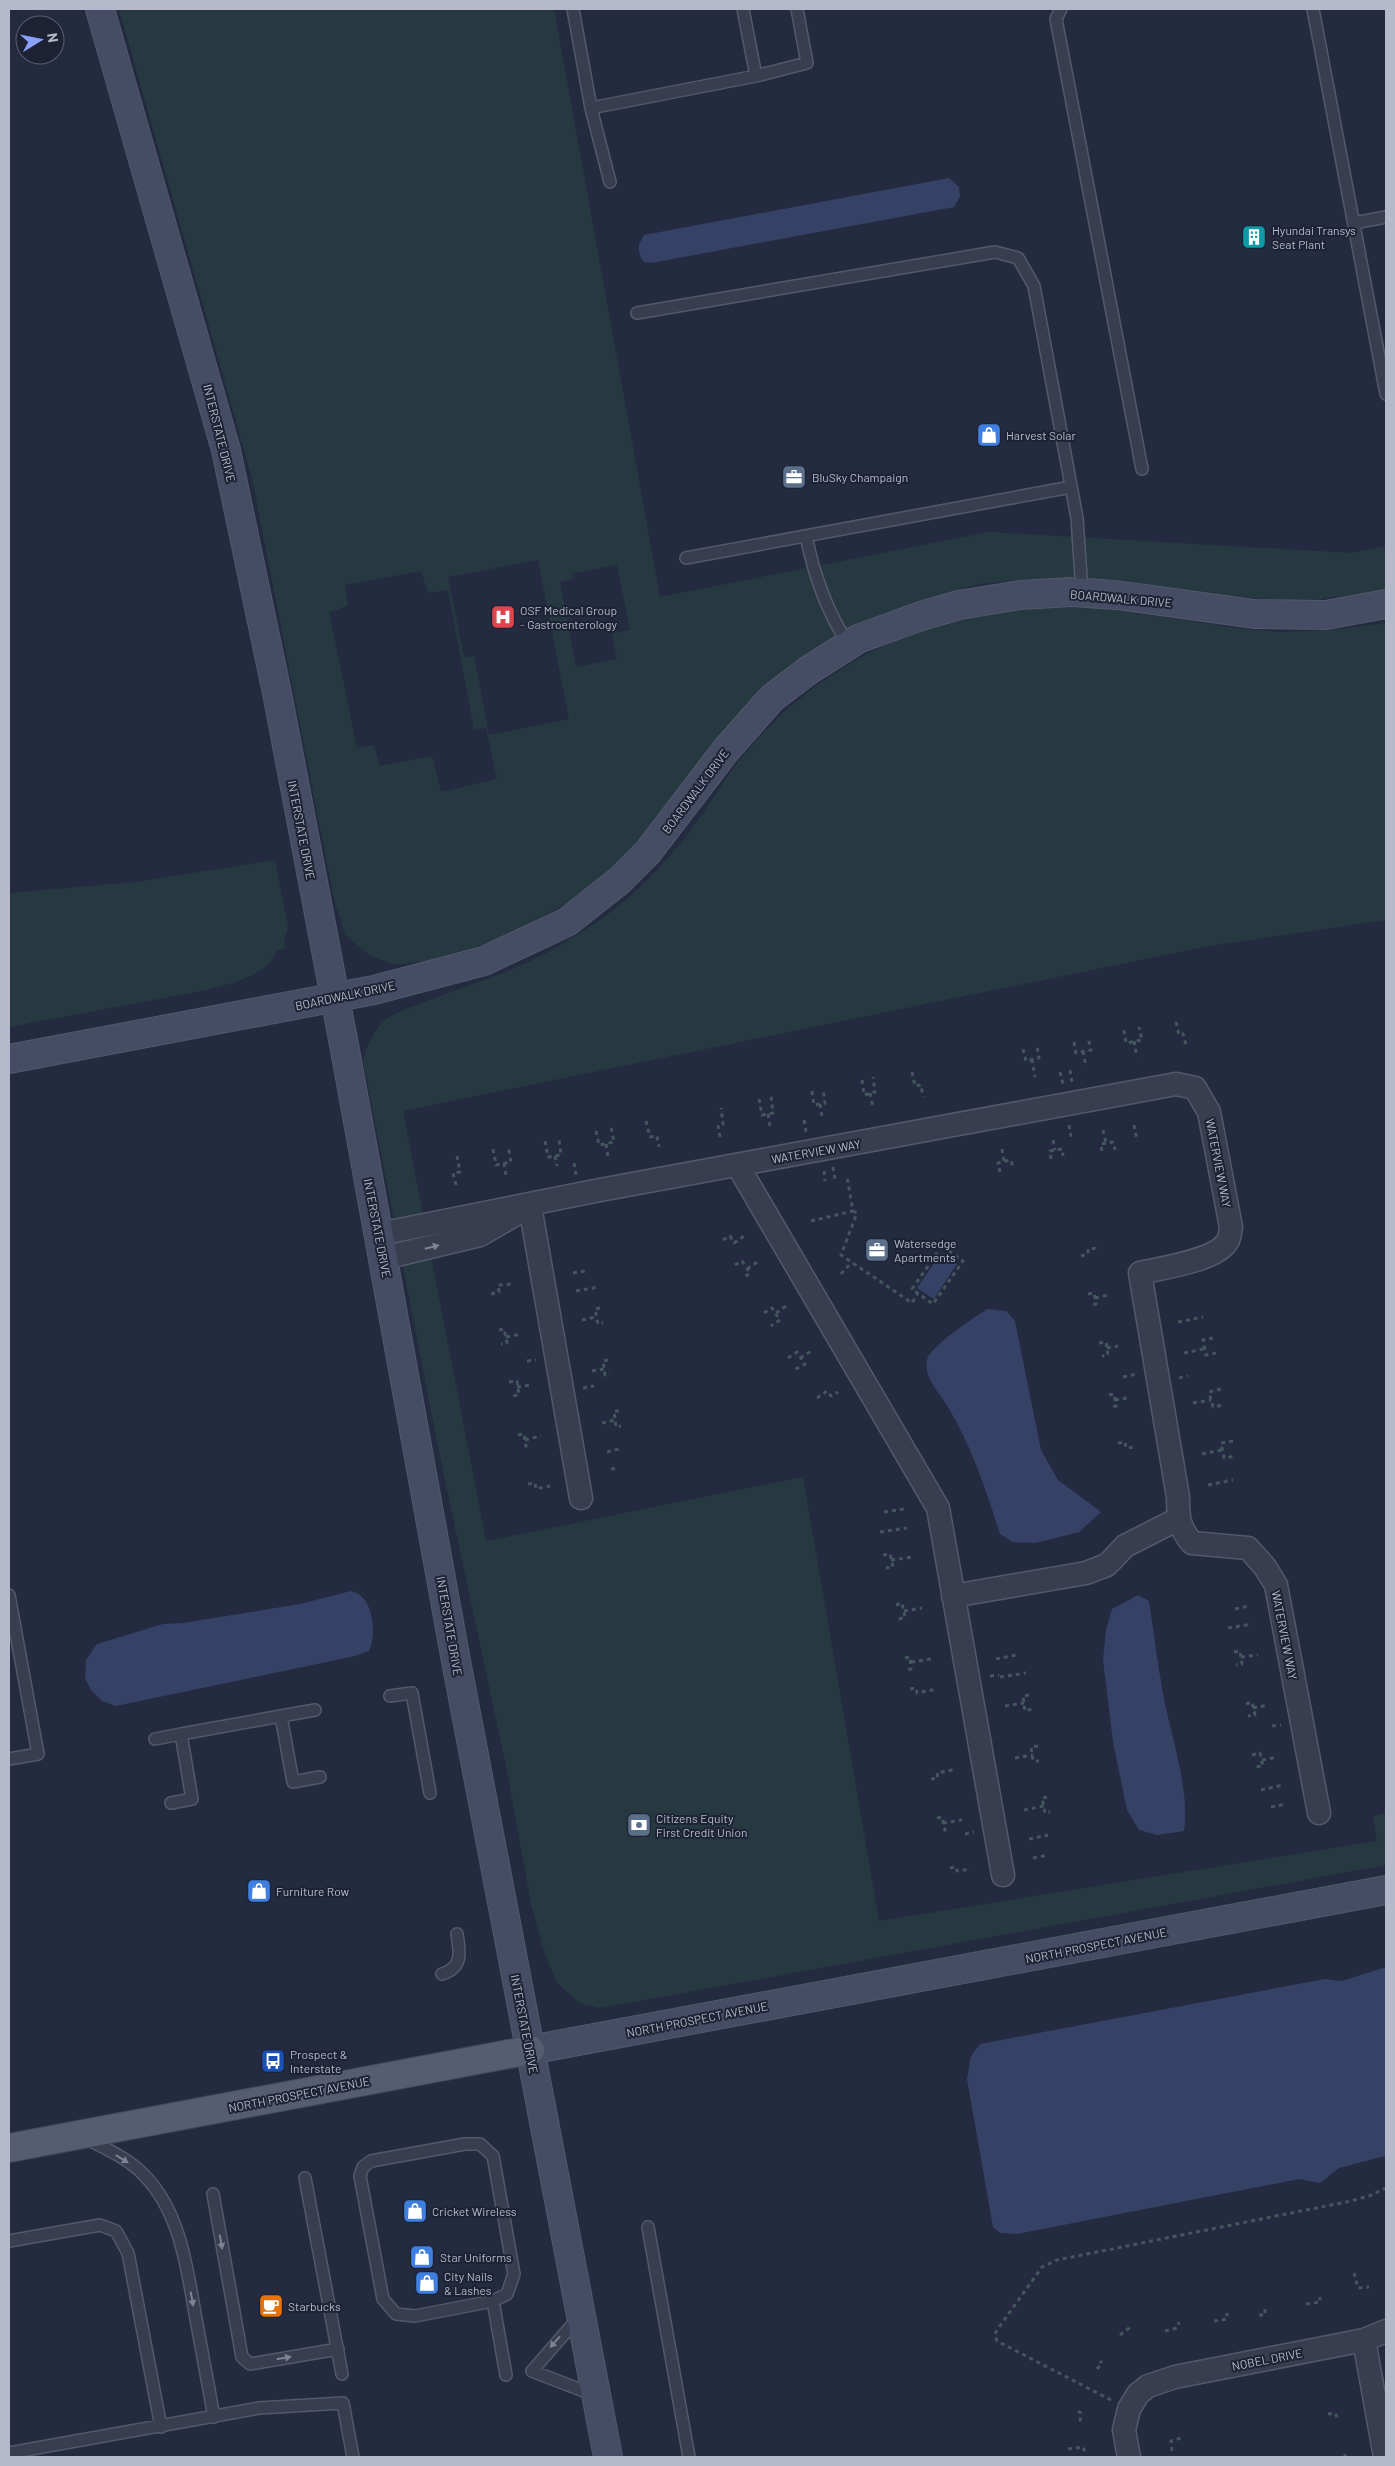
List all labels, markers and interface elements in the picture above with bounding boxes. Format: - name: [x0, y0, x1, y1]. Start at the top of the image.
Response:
- north arrow: [15, 15, 65, 65]
- text: N: [44, 32, 62, 44]
- place label: Hyundai Transys Seat Plant: [1272, 223, 1356, 251]
- building icon: Hyundai Transys Seat Plant: [1241, 224, 1267, 250]
- street label: INTERSTATE DRIVE: [201, 383, 239, 483]
- shop icon: Harvest Solar: [976, 422, 1002, 448]
- place label: Harvest Solar: [1006, 428, 1076, 442]
- office icon: BluSky Champaign: [781, 464, 807, 490]
- place label: BluSky Champaign: [812, 470, 908, 484]
- street label: BOARDWALK DRIVE: [1070, 587, 1172, 609]
- place label: OSF Medical Group - Gastroenterology: [520, 603, 618, 631]
- hospital icon: OSF Medical Group - Gastroenterology: [490, 604, 516, 630]
- street label: BOARDWALK DRIVE: [659, 746, 731, 836]
- street label: INTERSTATE DRIVE: [286, 779, 318, 881]
- street label: BOARDWALK DRIVE: [294, 978, 396, 1012]
- street label: WATERVIEW WAY: [1204, 1117, 1235, 1209]
- street label: WATERVIEW WAY: [770, 1136, 862, 1166]
- street label: INTERSTATE DRIVE: [362, 1177, 394, 1279]
- place label: Watersedge Apartments: [894, 1236, 957, 1264]
- office icon: Watersedge Apartments: [864, 1237, 890, 1263]
- one-way arrow: [424, 1243, 439, 1251]
- street label: INTERSTATE DRIVE: [434, 1575, 466, 1677]
- street label: WATERVIEW WAY: [1270, 1589, 1301, 1681]
- place label: Citizens Equity First Credit Union: [656, 1811, 747, 1839]
- bank icon: Citizens Equity First Credit Union: [626, 1812, 652, 1838]
- shop icon: Furniture Row: [246, 1878, 272, 1904]
- place label: Furniture Row: [276, 1884, 349, 1898]
- street label: NORTH PROSPECT AVENUE: [1024, 1924, 1168, 1966]
- street label: INTERSTATE DRIVE: [509, 1973, 541, 2075]
- street label: NORTH PROSPECT AVENUE: [625, 1998, 769, 2040]
- place label: Prospect & Interstate: [290, 2047, 348, 2075]
- bus stop icon: Prospect & Interstate: [260, 2048, 286, 2074]
- street label: NORTH PROSPECT AVENUE: [227, 2073, 371, 2115]
- one-way arrow: [115, 2154, 129, 2164]
- shop icon: Cricket Wireless: [402, 2198, 428, 2224]
- place label: Cricket Wireless: [432, 2204, 517, 2218]
- one-way arrow: [218, 2234, 226, 2250]
- shop icon: Star Uniforms: [409, 2244, 435, 2270]
- place label: Star Uniforms: [440, 2250, 512, 2264]
- place label: City Nails & Lashes: [444, 2269, 493, 2297]
- shop icon: City Nails & Lashes: [414, 2270, 440, 2296]
- one-way arrow: [189, 2291, 197, 2307]
- cafe icon: Starbucks: [258, 2293, 284, 2319]
- place label: Starbucks: [288, 2299, 341, 2313]
- one-way arrow: [549, 2336, 561, 2348]
- street label: NOBEL DRIVE: [1231, 2345, 1303, 2373]
- one-way arrow: [276, 2354, 292, 2362]

